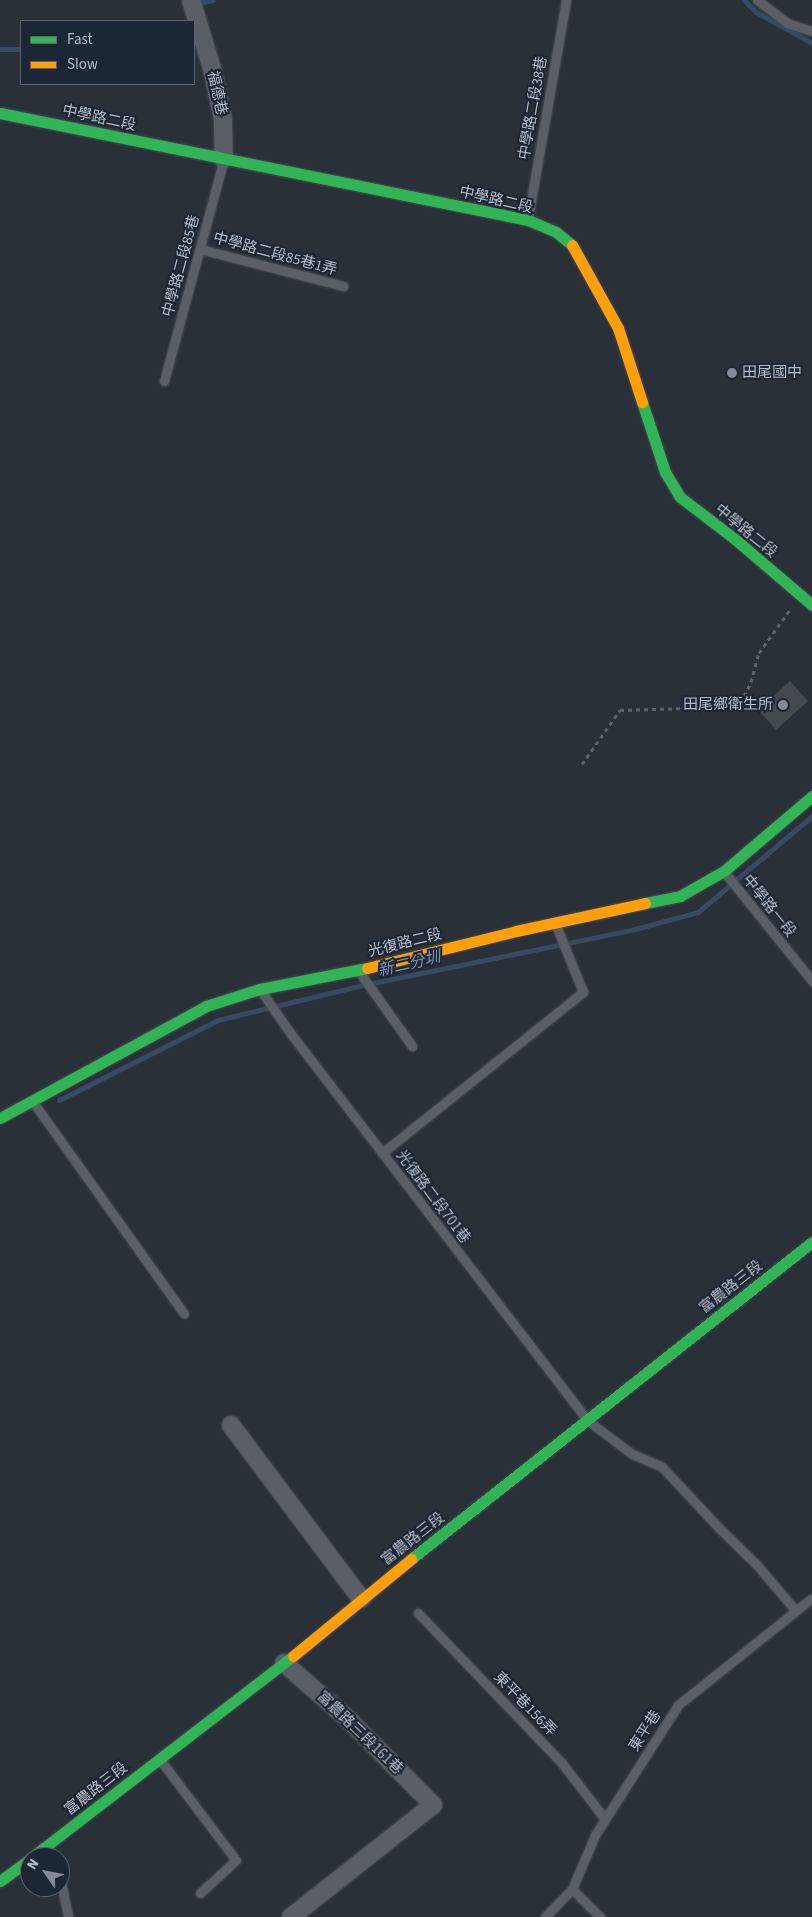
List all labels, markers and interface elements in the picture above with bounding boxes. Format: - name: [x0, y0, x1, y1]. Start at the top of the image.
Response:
- legend: [20, 20, 195, 85]
- text: Fast: [67, 29, 93, 50]
- text: Slow: [67, 54, 98, 75]
- street label: 中學路二段38巷: [515, 55, 551, 161]
- street label: 福德巷: [204, 69, 230, 117]
- street label: 中學路二段: [60, 101, 138, 135]
- street label: 中學路二段: [457, 183, 535, 217]
- street label: 中學路二段85巷: [159, 213, 203, 319]
- street label: 中學路二段85巷1弄: [211, 229, 339, 279]
- place label: 田尾國中: [742, 364, 802, 382]
- marker: 田尾國中: [726, 367, 738, 379]
- street label: 中學路二段: [711, 500, 781, 562]
- place label: 田尾鄉衛生所: [683, 696, 773, 714]
- marker: 田尾鄉衛生所: [777, 699, 789, 711]
- street label: 中學路一段: [738, 871, 800, 941]
- street label: 光復路二段: [366, 925, 444, 961]
- water label: 新二分圳: [376, 947, 442, 981]
- street label: 光復路二段701巷: [392, 1147, 474, 1247]
- street label: 富農路三段: [696, 1257, 766, 1317]
- street label: 富農路三段: [378, 1509, 448, 1569]
- street label: 東平巷156弄: [490, 1668, 560, 1740]
- street label: 富農路三段161巷: [313, 1687, 407, 1779]
- street label: 東平巷: [625, 1707, 665, 1755]
- street label: 富農路三段: [61, 1759, 131, 1819]
- north arrow: [20, 1847, 70, 1897]
- text: N: [22, 1855, 44, 1874]

